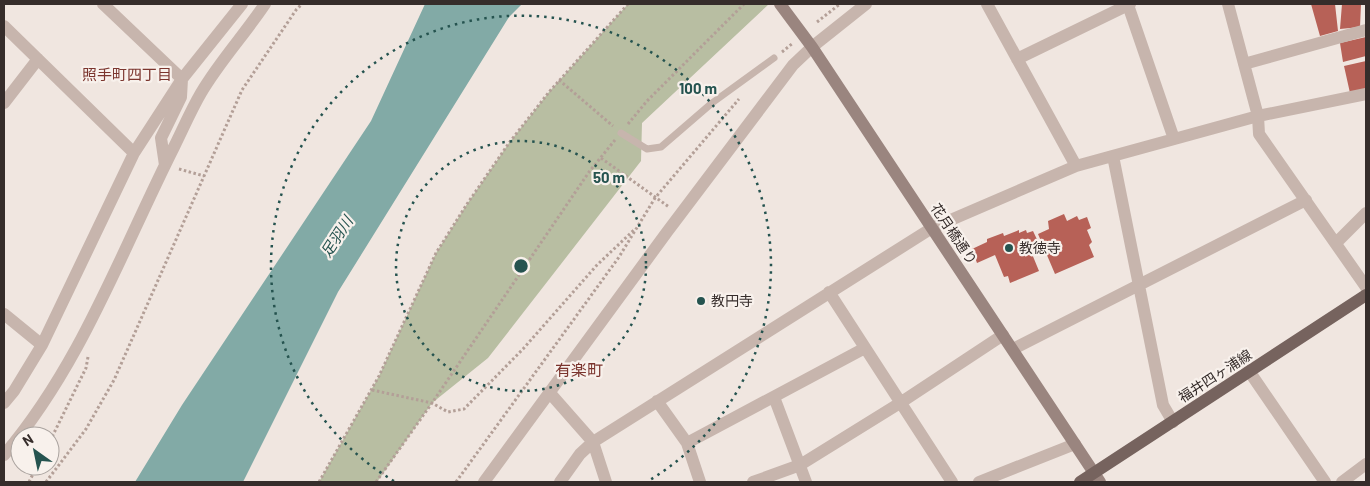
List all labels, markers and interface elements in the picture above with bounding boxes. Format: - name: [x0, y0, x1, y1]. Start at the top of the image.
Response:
- district label: 照手町四丁目: [82, 65, 172, 83]
- text: 100 m: [679, 79, 717, 97]
- text: 50 m: [593, 168, 625, 186]
- street label: 花月橋通り: [928, 200, 981, 267]
- water label: 足羽川: [316, 211, 357, 260]
- place label: 教徳寺: [1019, 239, 1061, 256]
- marker: 教徳寺: [1003, 242, 1015, 254]
- centre of rings: [512, 257, 530, 275]
- place label: 教円寺: [711, 292, 753, 309]
- marker: 教円寺: [695, 295, 707, 307]
- street label: 福井四ヶ浦線: [1175, 346, 1255, 406]
- district label: 有楽町: [555, 360, 603, 379]
- north arrow: [10, 426, 60, 476]
- text: N: [19, 430, 36, 449]

